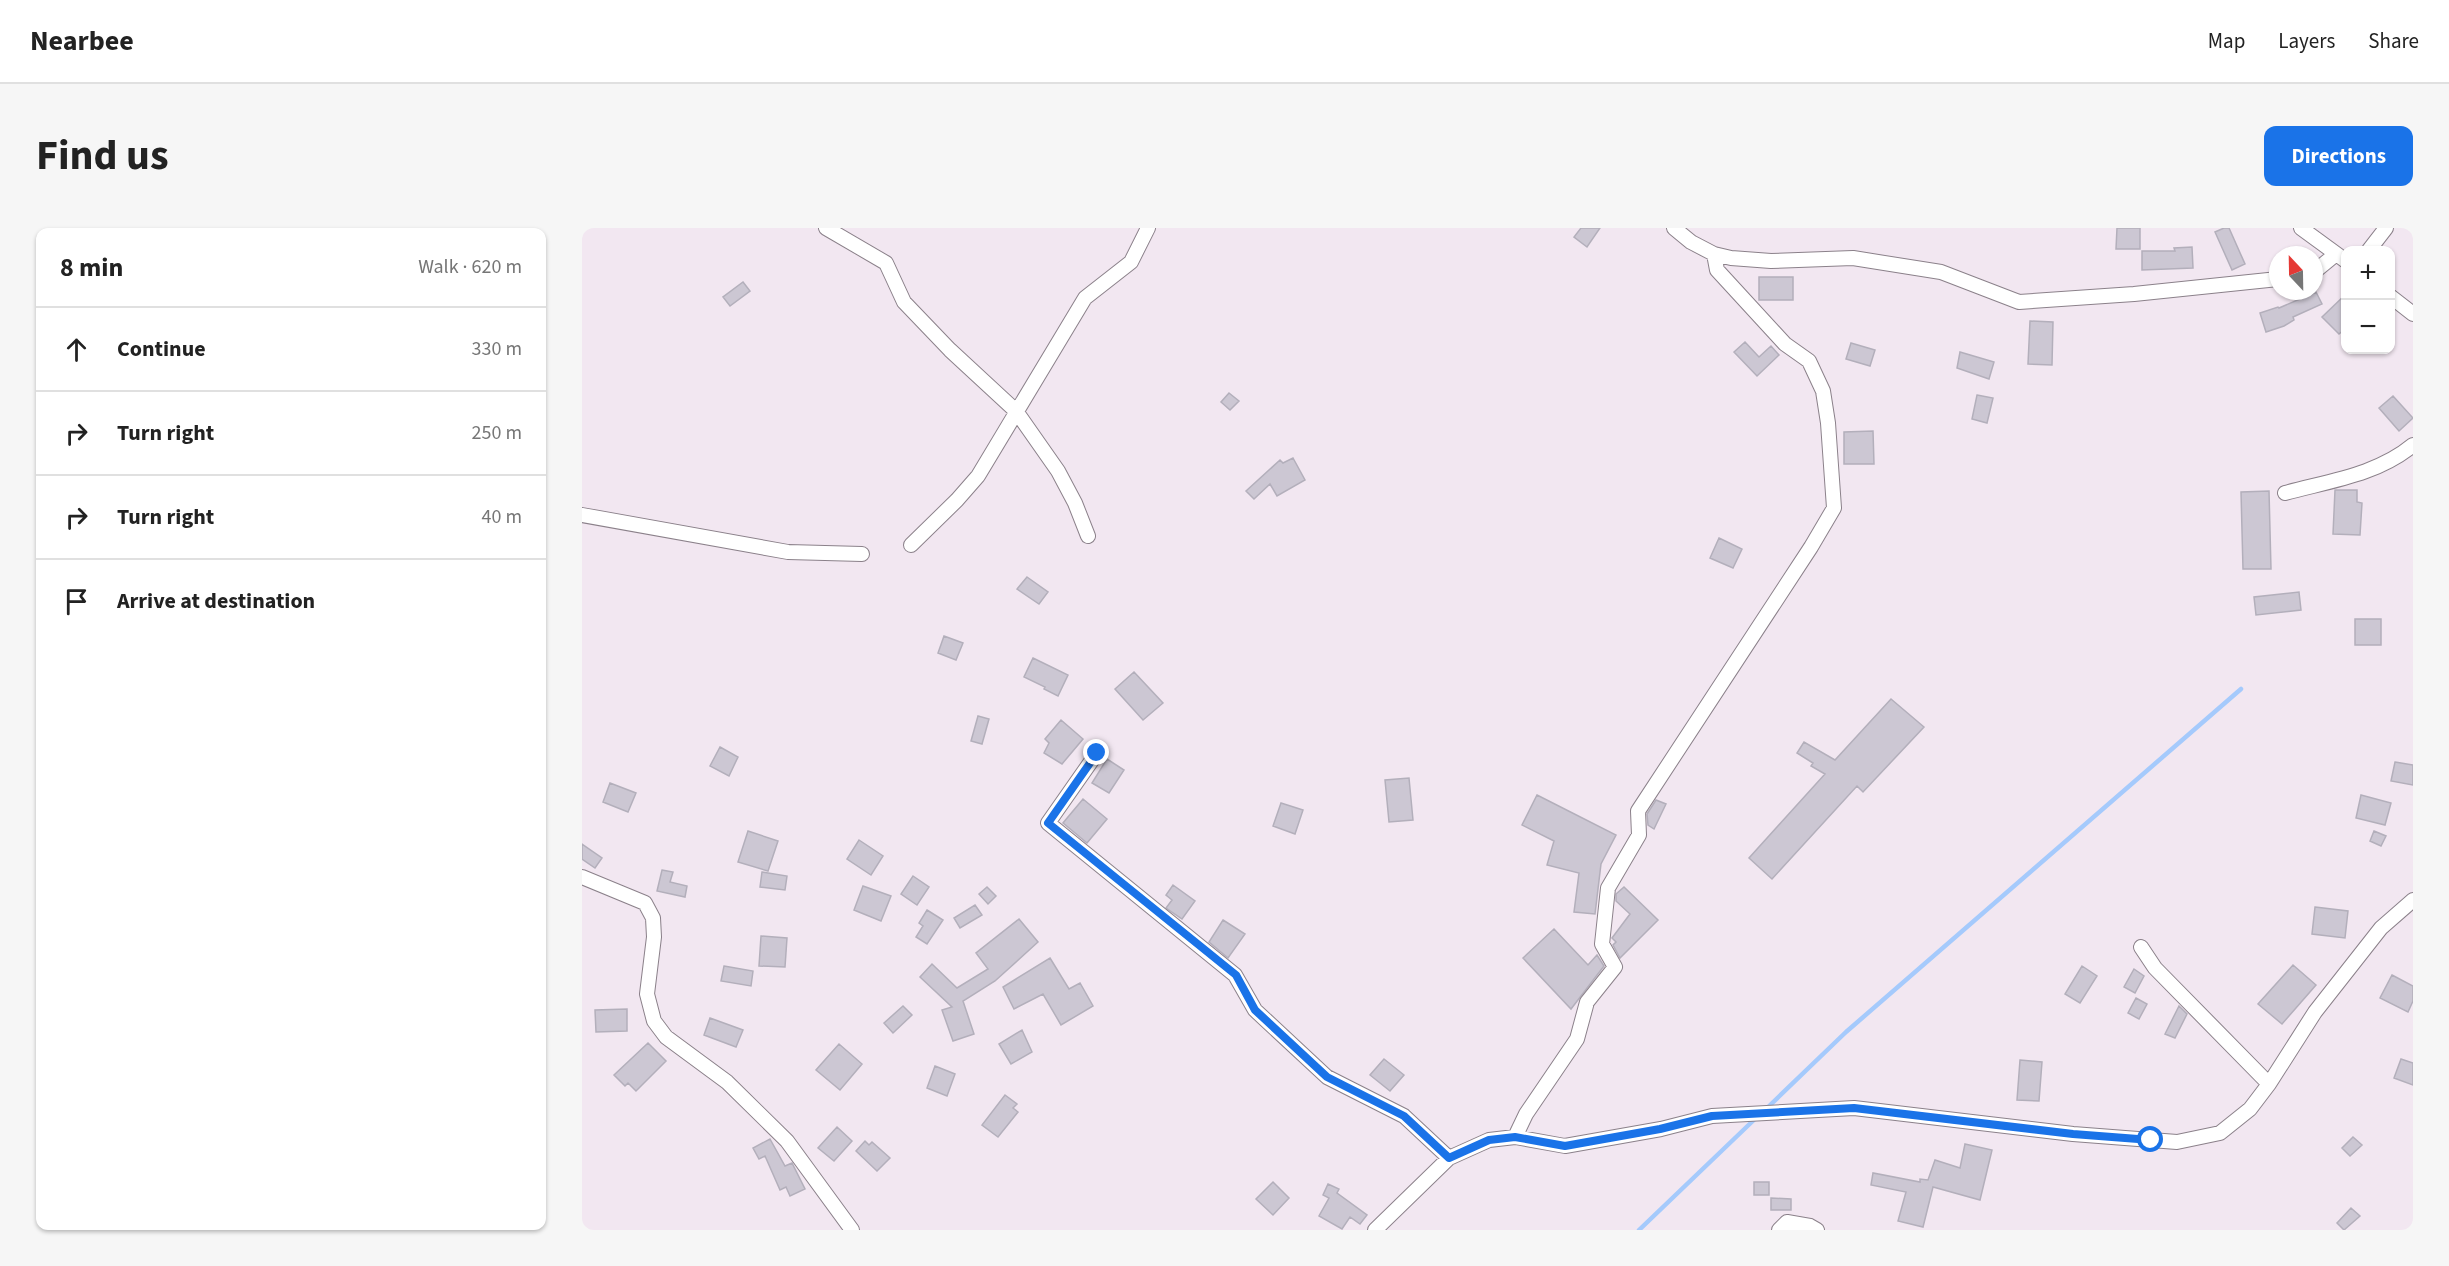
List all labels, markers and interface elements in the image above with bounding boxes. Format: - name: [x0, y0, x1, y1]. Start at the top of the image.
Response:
- text: Nearbee: [30, 21, 134, 61]
- text: Map: [2208, 26, 2245, 56]
- text: Layers: [2278, 26, 2335, 56]
- text: Share: [2368, 26, 2419, 56]
- text: Find us: [36, 126, 169, 186]
- button: Directions: [2264, 126, 2413, 186]
- north arrow: [2269, 246, 2323, 300]
- map controls: [2341, 246, 2395, 354]
- button: +: [2341, 246, 2395, 300]
- text: 8 min: [60, 249, 123, 286]
- text: Walk · 620 m: [418, 253, 522, 281]
- button: −: [2341, 300, 2395, 354]
- icon: ahead: [60, 333, 93, 366]
- text: Continue: [117, 333, 206, 365]
- text: 330 m: [472, 335, 522, 363]
- icon: right: [60, 417, 93, 450]
- text: Turn right: [117, 417, 214, 449]
- text: 250 m: [472, 419, 522, 447]
- icon: right: [60, 501, 93, 534]
- text: Turn right: [117, 501, 214, 533]
- text: 40 m: [482, 503, 522, 531]
- icon: arrive: [60, 585, 93, 618]
- text: Arrive at destination: [117, 585, 315, 617]
- route end: [1083, 739, 1109, 765]
- route start: [2137, 1126, 2163, 1152]

